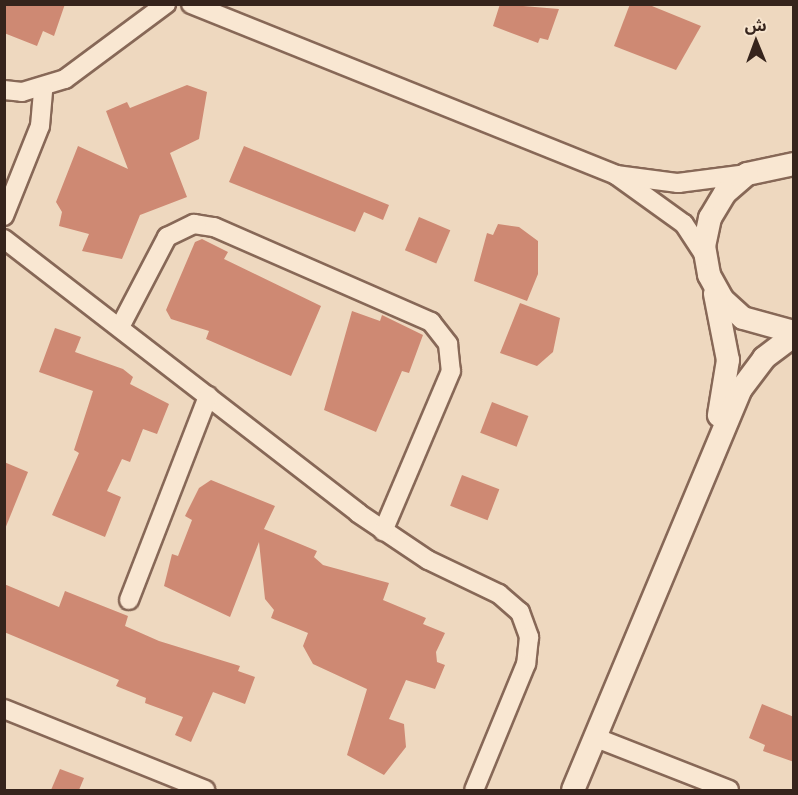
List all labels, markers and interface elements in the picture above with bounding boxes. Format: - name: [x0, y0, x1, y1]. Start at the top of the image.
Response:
- north arrow: [726, 12, 786, 72]
- text: ش: [745, 12, 767, 36]

